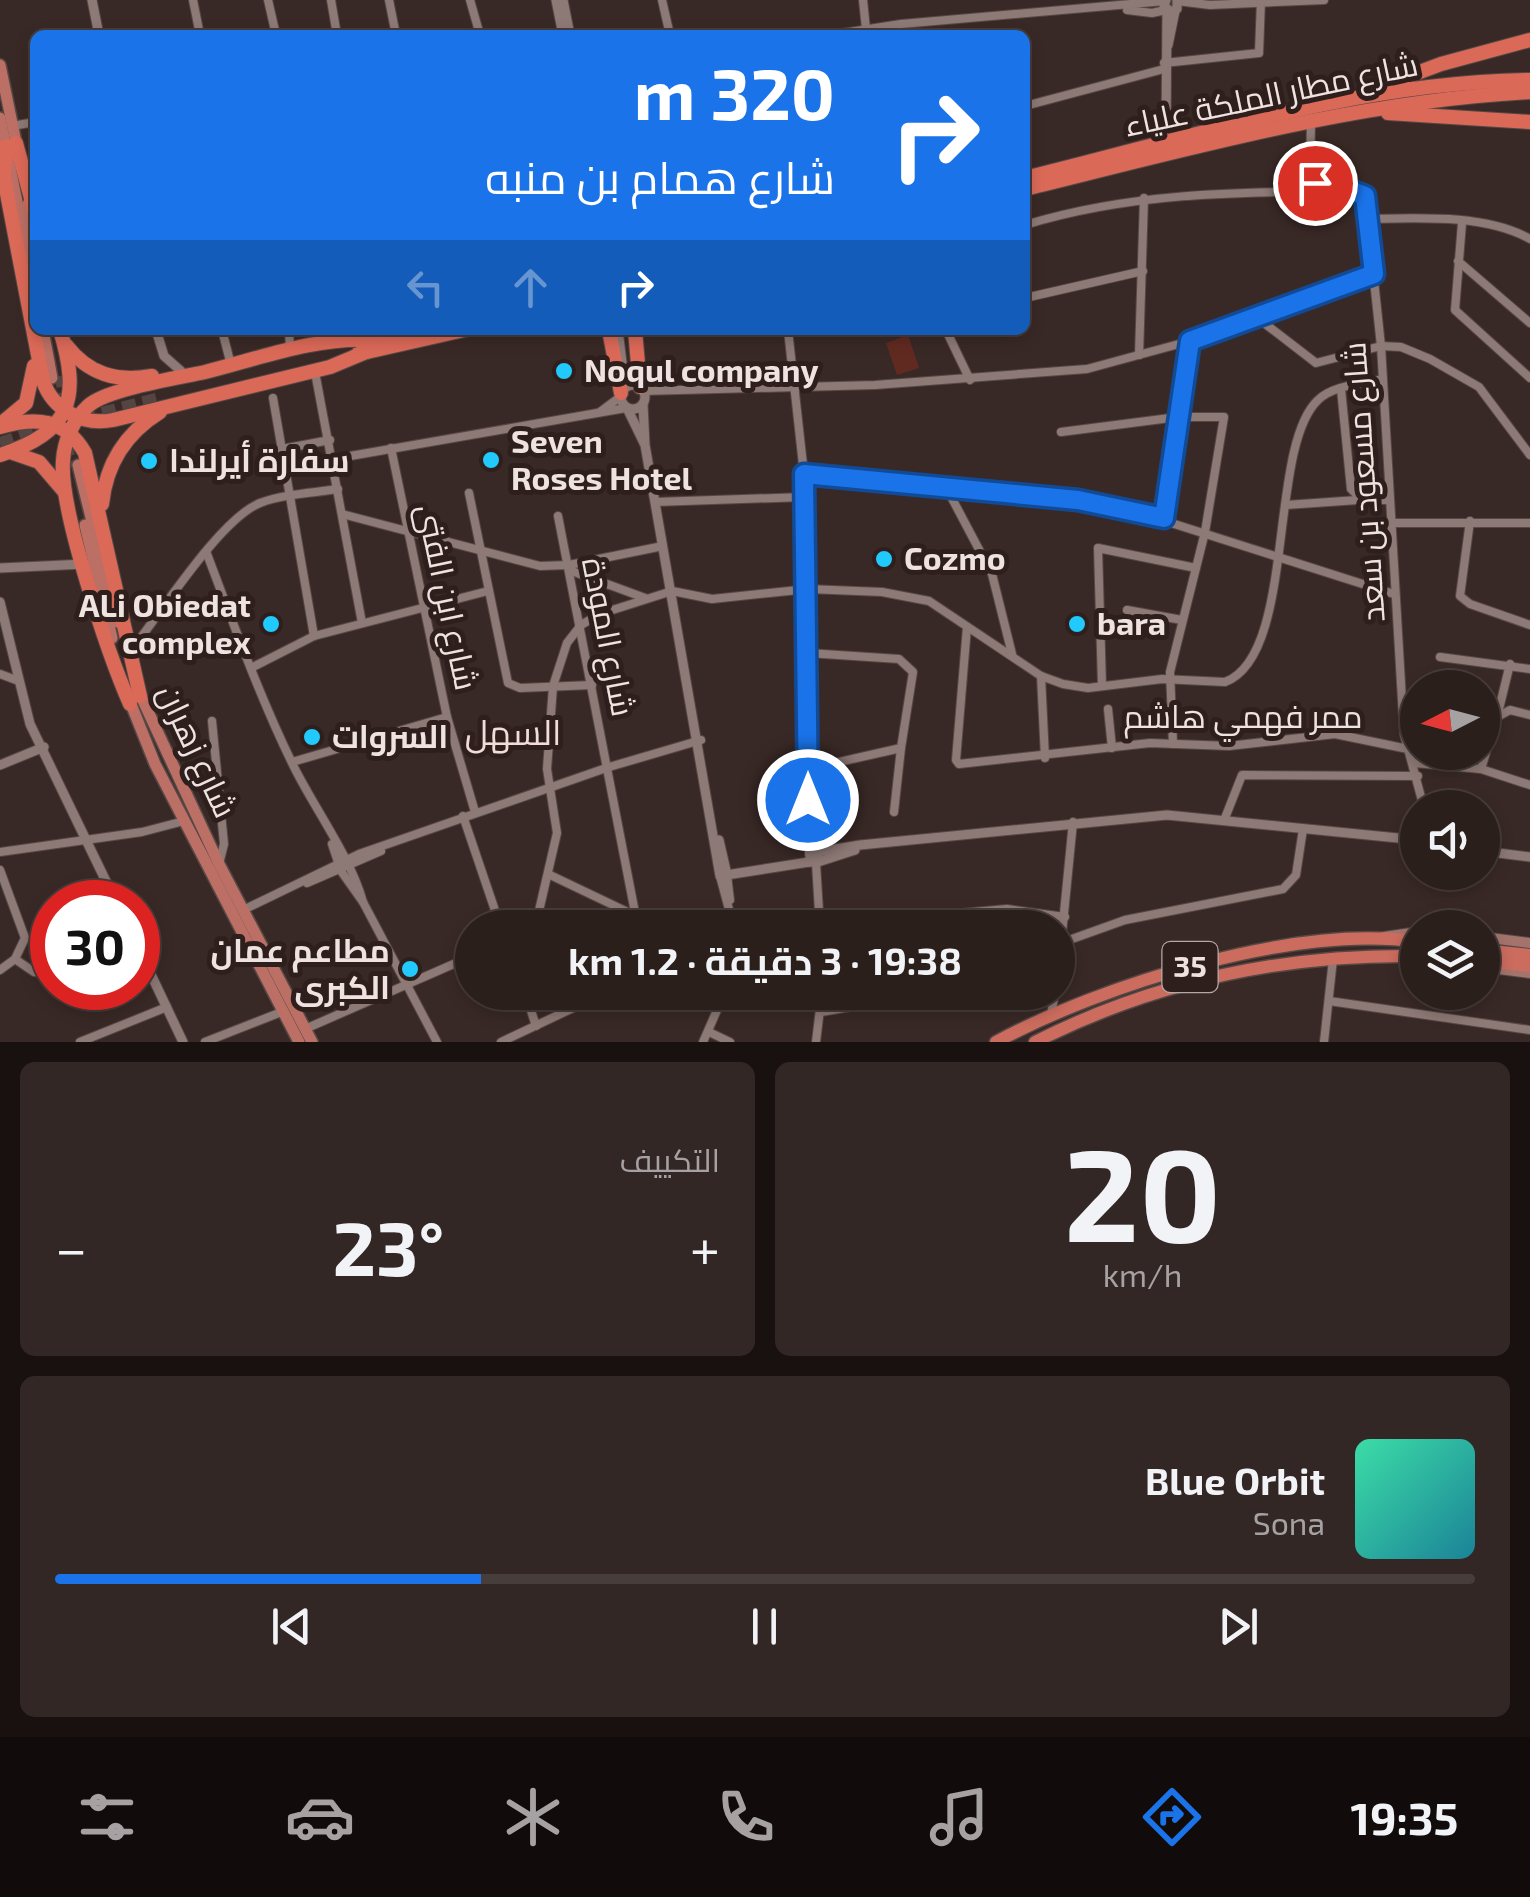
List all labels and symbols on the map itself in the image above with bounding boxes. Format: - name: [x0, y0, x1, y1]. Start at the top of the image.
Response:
- street label: شارع مطار الملكة علياء: [1120, 43, 1422, 148]
- pin: [1273, 141, 1358, 226]
- street label: شارع مسعود بن سعد: [1333, 341, 1396, 623]
- place label: Noqul company: [584, 350, 819, 389]
- marker: Noqul company: [553, 360, 575, 382]
- place label: Seven Roses Hotel: [511, 421, 692, 496]
- place label: سفارة أيرلندا: [169, 440, 350, 480]
- marker: Seven Roses Hotel: [480, 449, 502, 471]
- marker: سفارة أيرلندا: [138, 450, 160, 472]
- street label: شارع ابن الفتى: [406, 500, 487, 694]
- place label: Cozmo: [904, 538, 1006, 576]
- marker: Cozmo: [873, 548, 895, 570]
- street label: شارع المودة: [571, 554, 644, 720]
- place label: ALi Obiedat complex: [79, 585, 251, 660]
- place label: bara: [1097, 603, 1166, 641]
- marker: ALi Obiedat complex: [260, 613, 282, 635]
- marker: bara: [1066, 613, 1088, 635]
- north arrow: [1400, 670, 1500, 770]
- street label: شارع زهران: [147, 678, 246, 825]
- street label: ممر فهمي هاشم: [1124, 696, 1362, 742]
- district label: السهل: [465, 710, 561, 754]
- place label: السروات: [332, 716, 448, 756]
- marker: السروات: [301, 726, 323, 748]
- position arrow: [756, 748, 860, 852]
- speed limit sign: 30: [30, 880, 160, 1010]
- place label: مطاعم عمان الكبرى: [211, 930, 390, 1007]
- road number: 35: [1162, 942, 1218, 992]
- marker: مطاعم عمان الكبرى: [399, 958, 421, 980]

